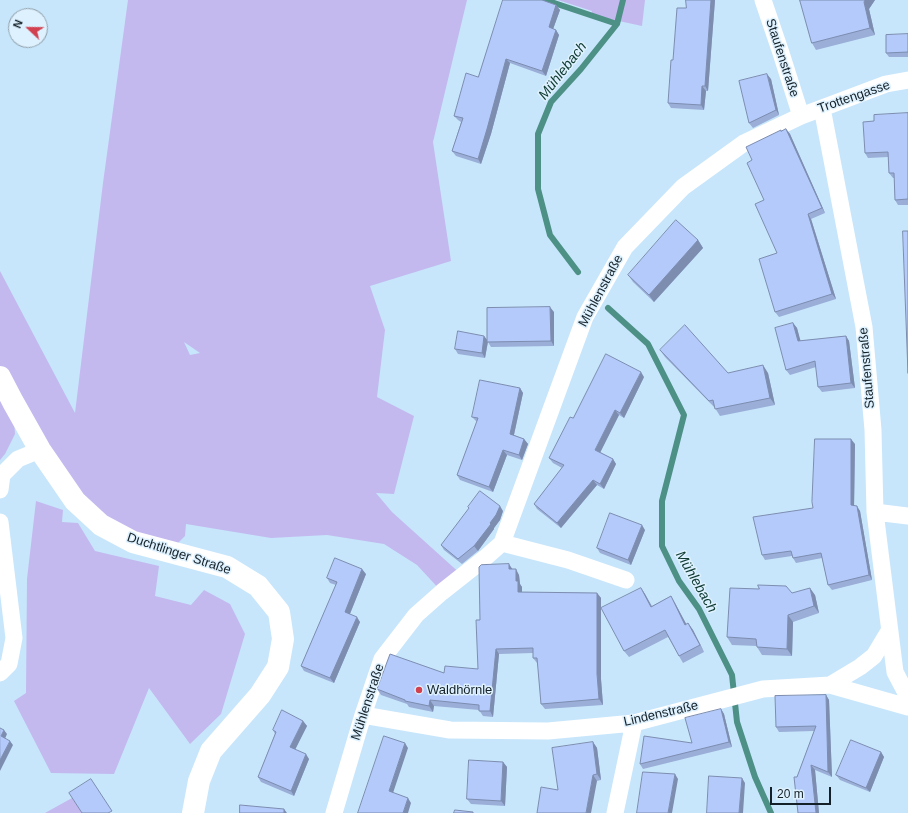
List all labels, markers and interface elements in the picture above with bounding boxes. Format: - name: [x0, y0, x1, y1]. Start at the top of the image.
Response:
- north arrow: [8, 8, 48, 48]
- street label: Staufenstraße: [762, 17, 802, 99]
- text: N: [11, 18, 25, 30]
- water label: Mühlebach: [535, 39, 591, 103]
- street label: Trottengasse: [816, 77, 892, 117]
- street label: Mühlenstraße: [575, 252, 627, 330]
- street label: Staufenstraße: [856, 327, 878, 409]
- street label: Duchtlinger Straße: [125, 530, 233, 578]
- water label: Mühlebach: [672, 548, 720, 616]
- street label: Mühlenstraße: [348, 662, 388, 742]
- place label: Waldhörnle: [427, 682, 492, 698]
- marker: Waldhörnle: [414, 685, 424, 695]
- street label: Lindenstraße: [622, 698, 700, 730]
- scale bar: [772, 779, 833, 805]
- text: 20 m: [777, 787, 804, 801]

